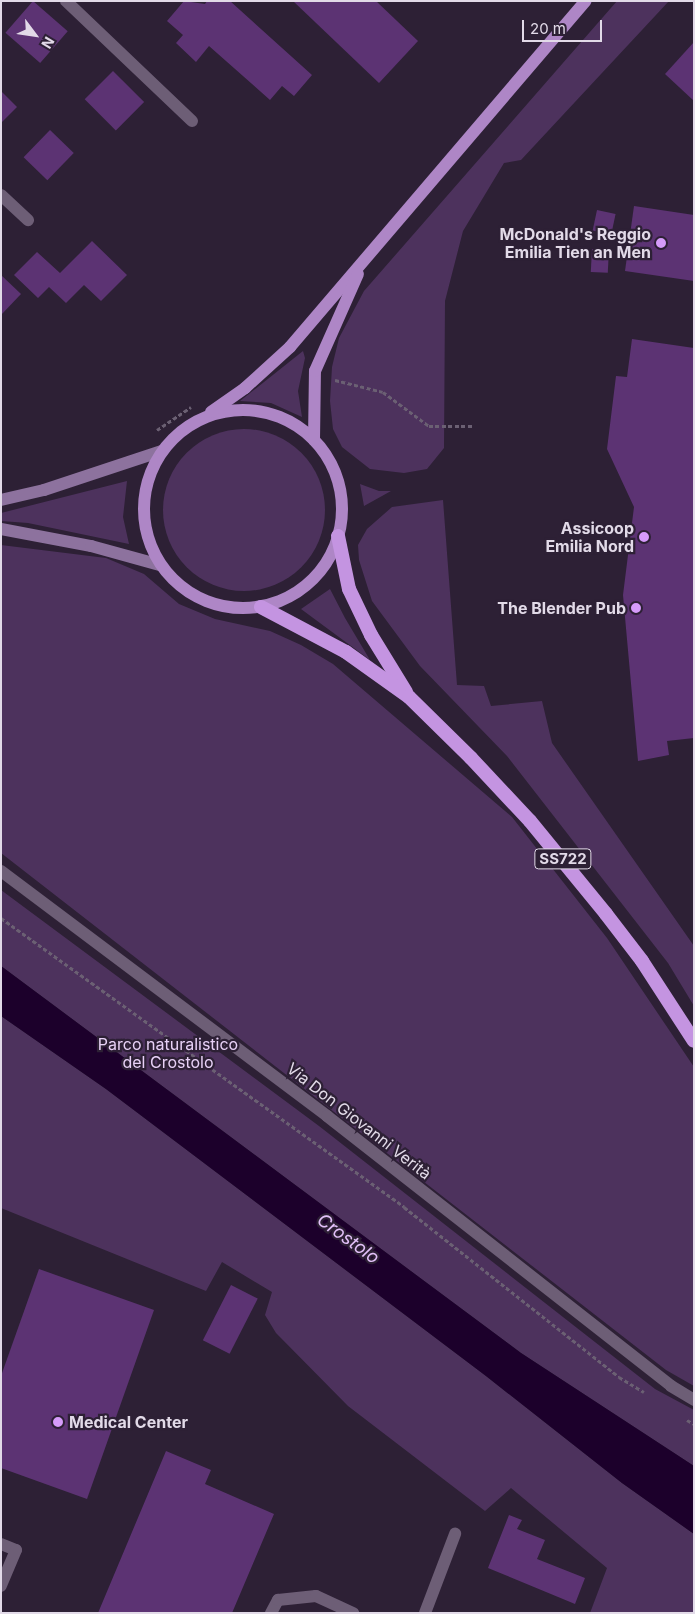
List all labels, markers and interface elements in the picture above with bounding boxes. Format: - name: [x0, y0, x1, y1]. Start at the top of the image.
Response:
- north arrow: [10, 10, 60, 60]
- scale bar: [525, 10, 605, 42]
- text: 20 m: [530, 19, 566, 38]
- text: N: [38, 34, 58, 52]
- place label: McDonald's Reggio Emilia Tien an Men: [499, 224, 651, 262]
- marker: McDonald's Reggio Emilia Tien an Men: [655, 237, 667, 249]
- place label: Assicoop Emilia Nord: [545, 518, 634, 556]
- marker: Assicoop Emilia Nord: [638, 531, 650, 543]
- place label: The Blender Pub: [497, 598, 626, 618]
- marker: The Blender Pub: [630, 602, 642, 614]
- road number: SS722: [534, 846, 592, 872]
- park label: Parco naturalistico del Crostolo: [98, 1034, 238, 1072]
- street label: Via Don Giovanni Verità: [283, 1059, 435, 1183]
- water label: Crostolo: [313, 1209, 383, 1269]
- place label: Medical Center: [69, 1412, 188, 1432]
- marker: Medical Center: [51, 1415, 65, 1429]

